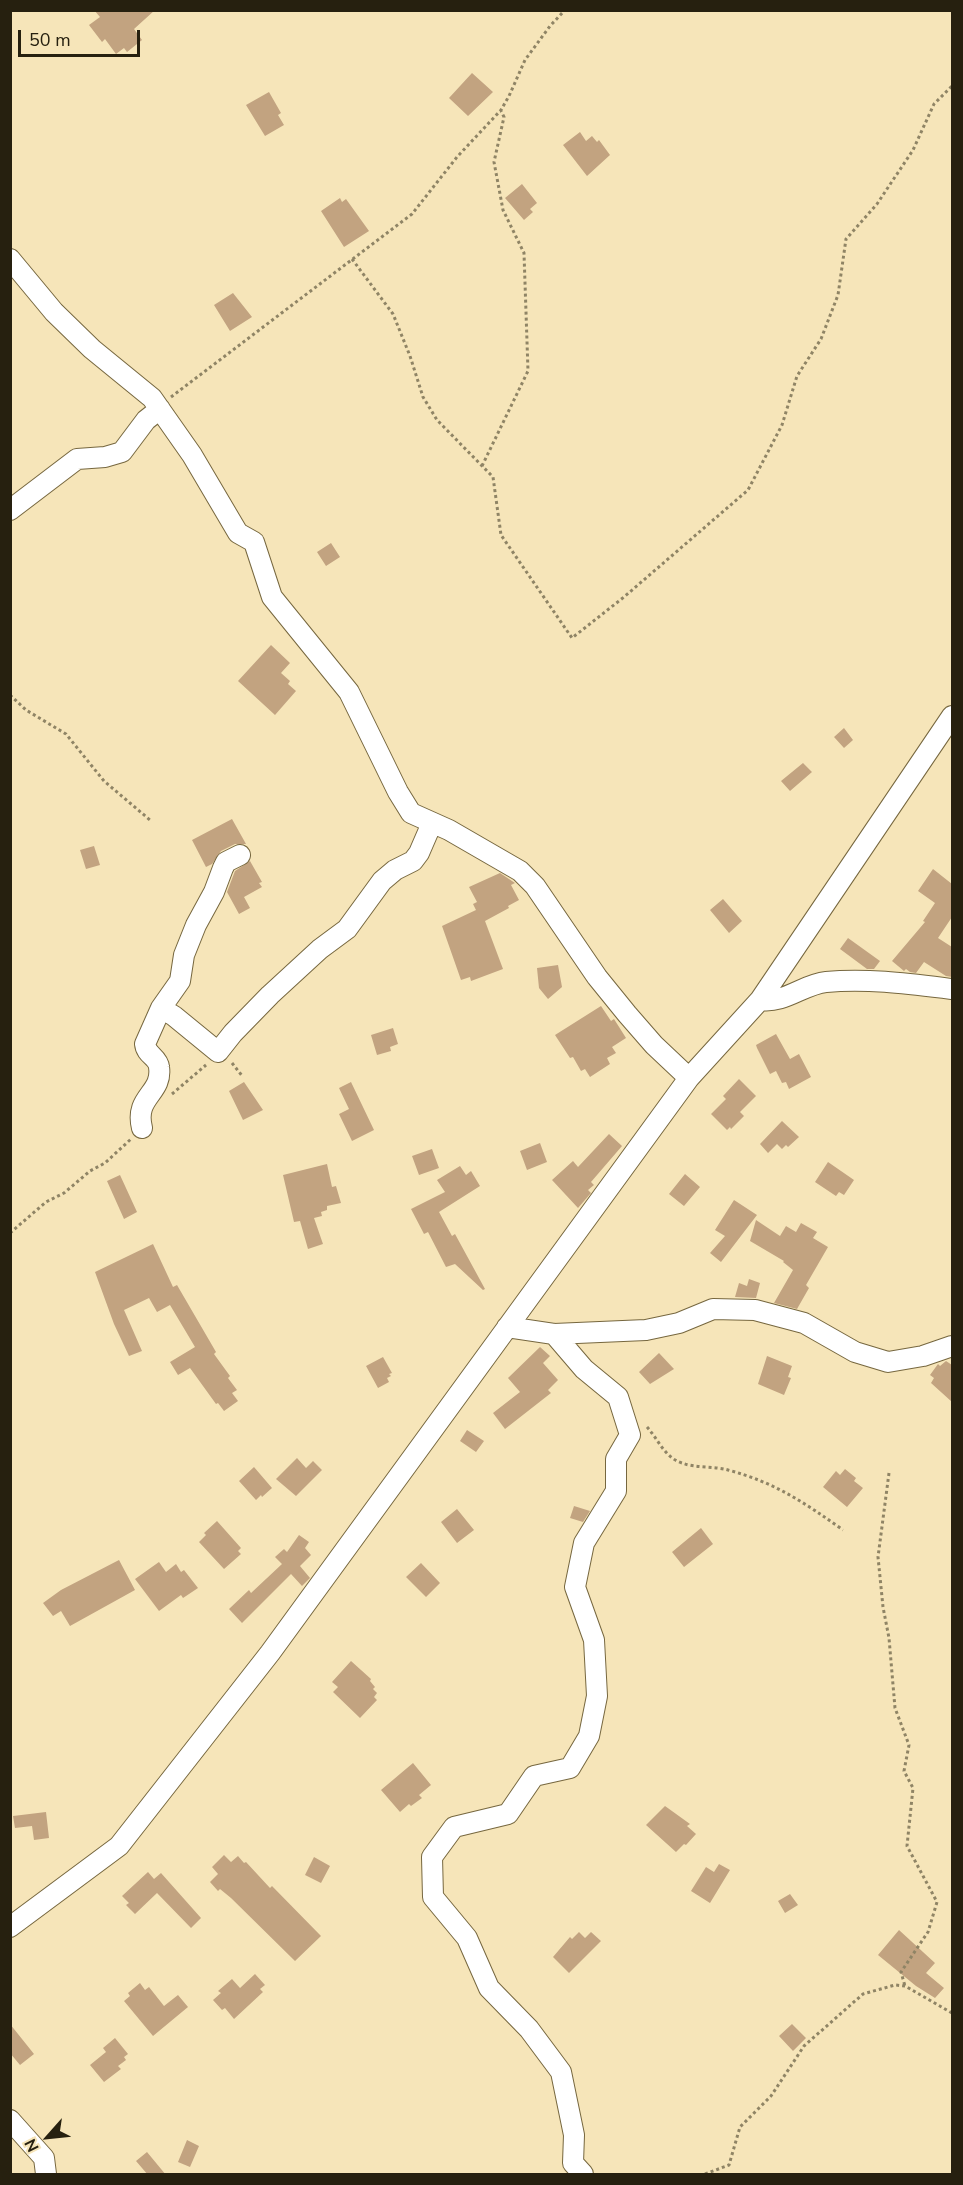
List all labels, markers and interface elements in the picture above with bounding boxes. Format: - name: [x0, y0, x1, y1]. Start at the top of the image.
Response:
- scale bar: [21, 18, 142, 56]
- text: 50 m: [29, 28, 71, 52]
- north arrow: [18, 2107, 78, 2167]
- text: N: [19, 2135, 44, 2155]

